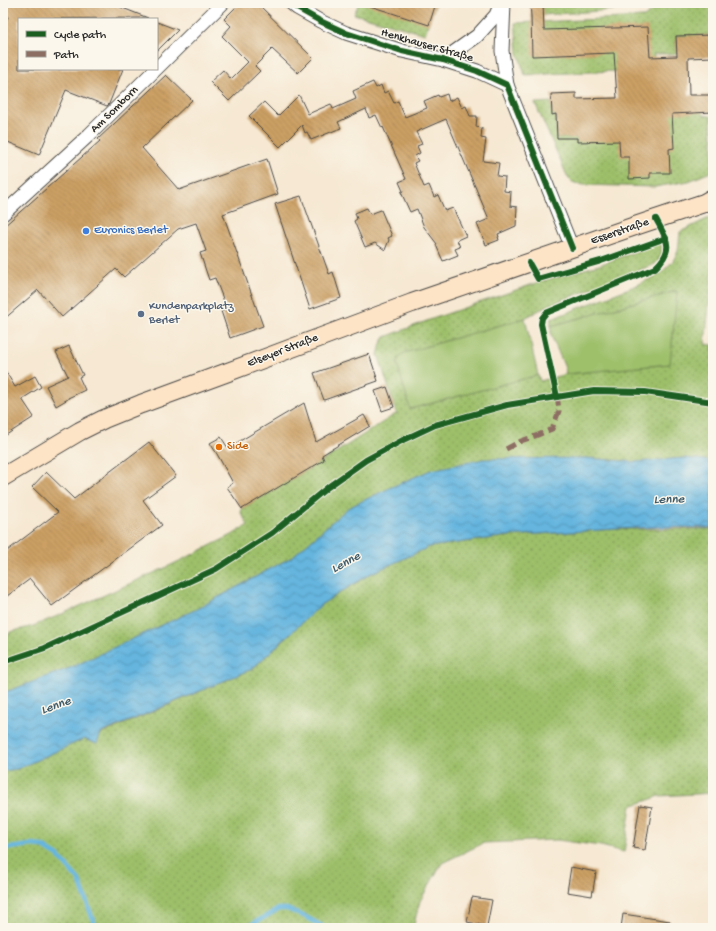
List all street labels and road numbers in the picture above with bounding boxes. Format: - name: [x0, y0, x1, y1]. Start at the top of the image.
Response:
- street label: Henkhauser Straße: [379, 26, 476, 66]
- street label: Am Somborn: [88, 83, 142, 136]
- street label: Esserstraße: [589, 215, 652, 248]
- street label: Elseyer Straße: [246, 331, 321, 371]

